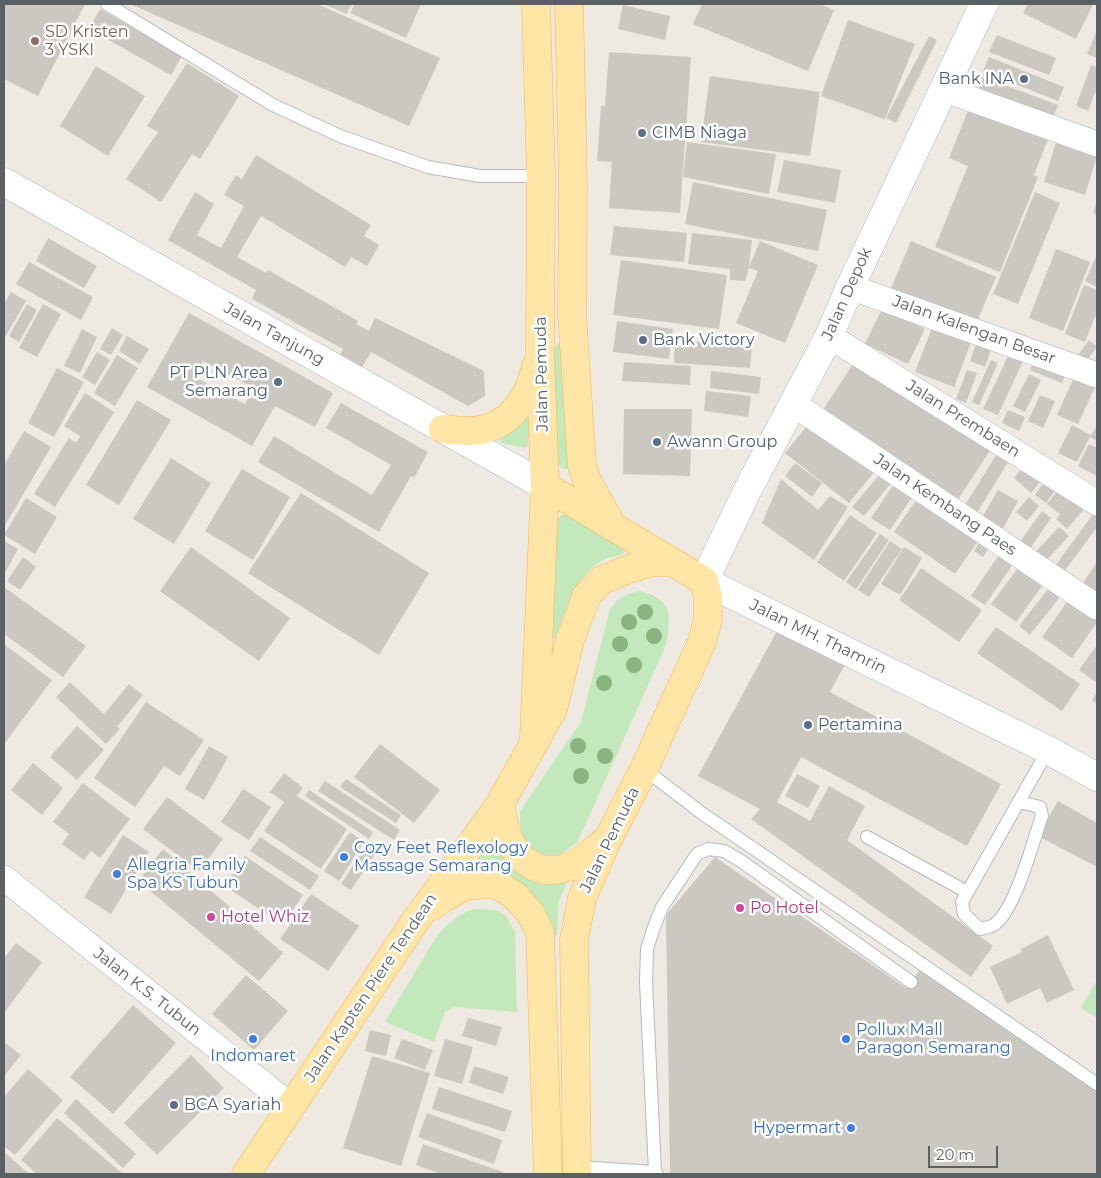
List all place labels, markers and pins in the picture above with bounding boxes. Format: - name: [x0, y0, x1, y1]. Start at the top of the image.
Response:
- place label: SD Kristen 3 YSKI: [45, 22, 129, 60]
- marker: SD Kristen 3 YSKI: [29, 35, 41, 47]
- place label: Bank INA: [939, 69, 1014, 89]
- marker: Bank INA: [1018, 73, 1030, 85]
- place label: CIMB Niaga: [652, 123, 747, 143]
- marker: CIMB Niaga: [636, 127, 648, 139]
- place label: Bank Victory: [653, 330, 755, 350]
- marker: Bank Victory: [637, 334, 649, 346]
- place label: PT PLN Area Semarang: [169, 363, 268, 401]
- marker: PT PLN Area Semarang: [272, 376, 284, 388]
- place label: Awann Group: [667, 432, 777, 452]
- marker: Awann Group: [651, 436, 663, 448]
- place label: Pertamina: [818, 715, 903, 735]
- marker: Pertamina: [802, 719, 814, 731]
- place label: Cozy Feet Reflexology Massage Semarang: [354, 838, 528, 876]
- marker: Cozy Feet Reflexology Massage Semarang: [338, 851, 350, 863]
- place label: Allegria Family Spa KS Tubun: [127, 855, 245, 893]
- marker: Allegria Family Spa KS Tubun: [111, 868, 123, 880]
- place label: Po Hotel: [750, 898, 819, 918]
- marker: Po Hotel: [734, 902, 746, 914]
- place label: Hotel Whiz: [221, 907, 309, 927]
- marker: Hotel Whiz: [205, 911, 217, 923]
- place label: Pollux Mall Paragon Semarang: [856, 1020, 1011, 1058]
- marker: Indomaret: [247, 1033, 259, 1045]
- marker: Pollux Mall Paragon Semarang: [840, 1033, 852, 1045]
- place label: Indomaret: [210, 1046, 296, 1066]
- place label: BCA Syariah: [184, 1095, 281, 1115]
- marker: BCA Syariah: [168, 1099, 180, 1111]
- place label: Hypermart: [753, 1118, 841, 1138]
- marker: Hypermart: [845, 1122, 857, 1134]

